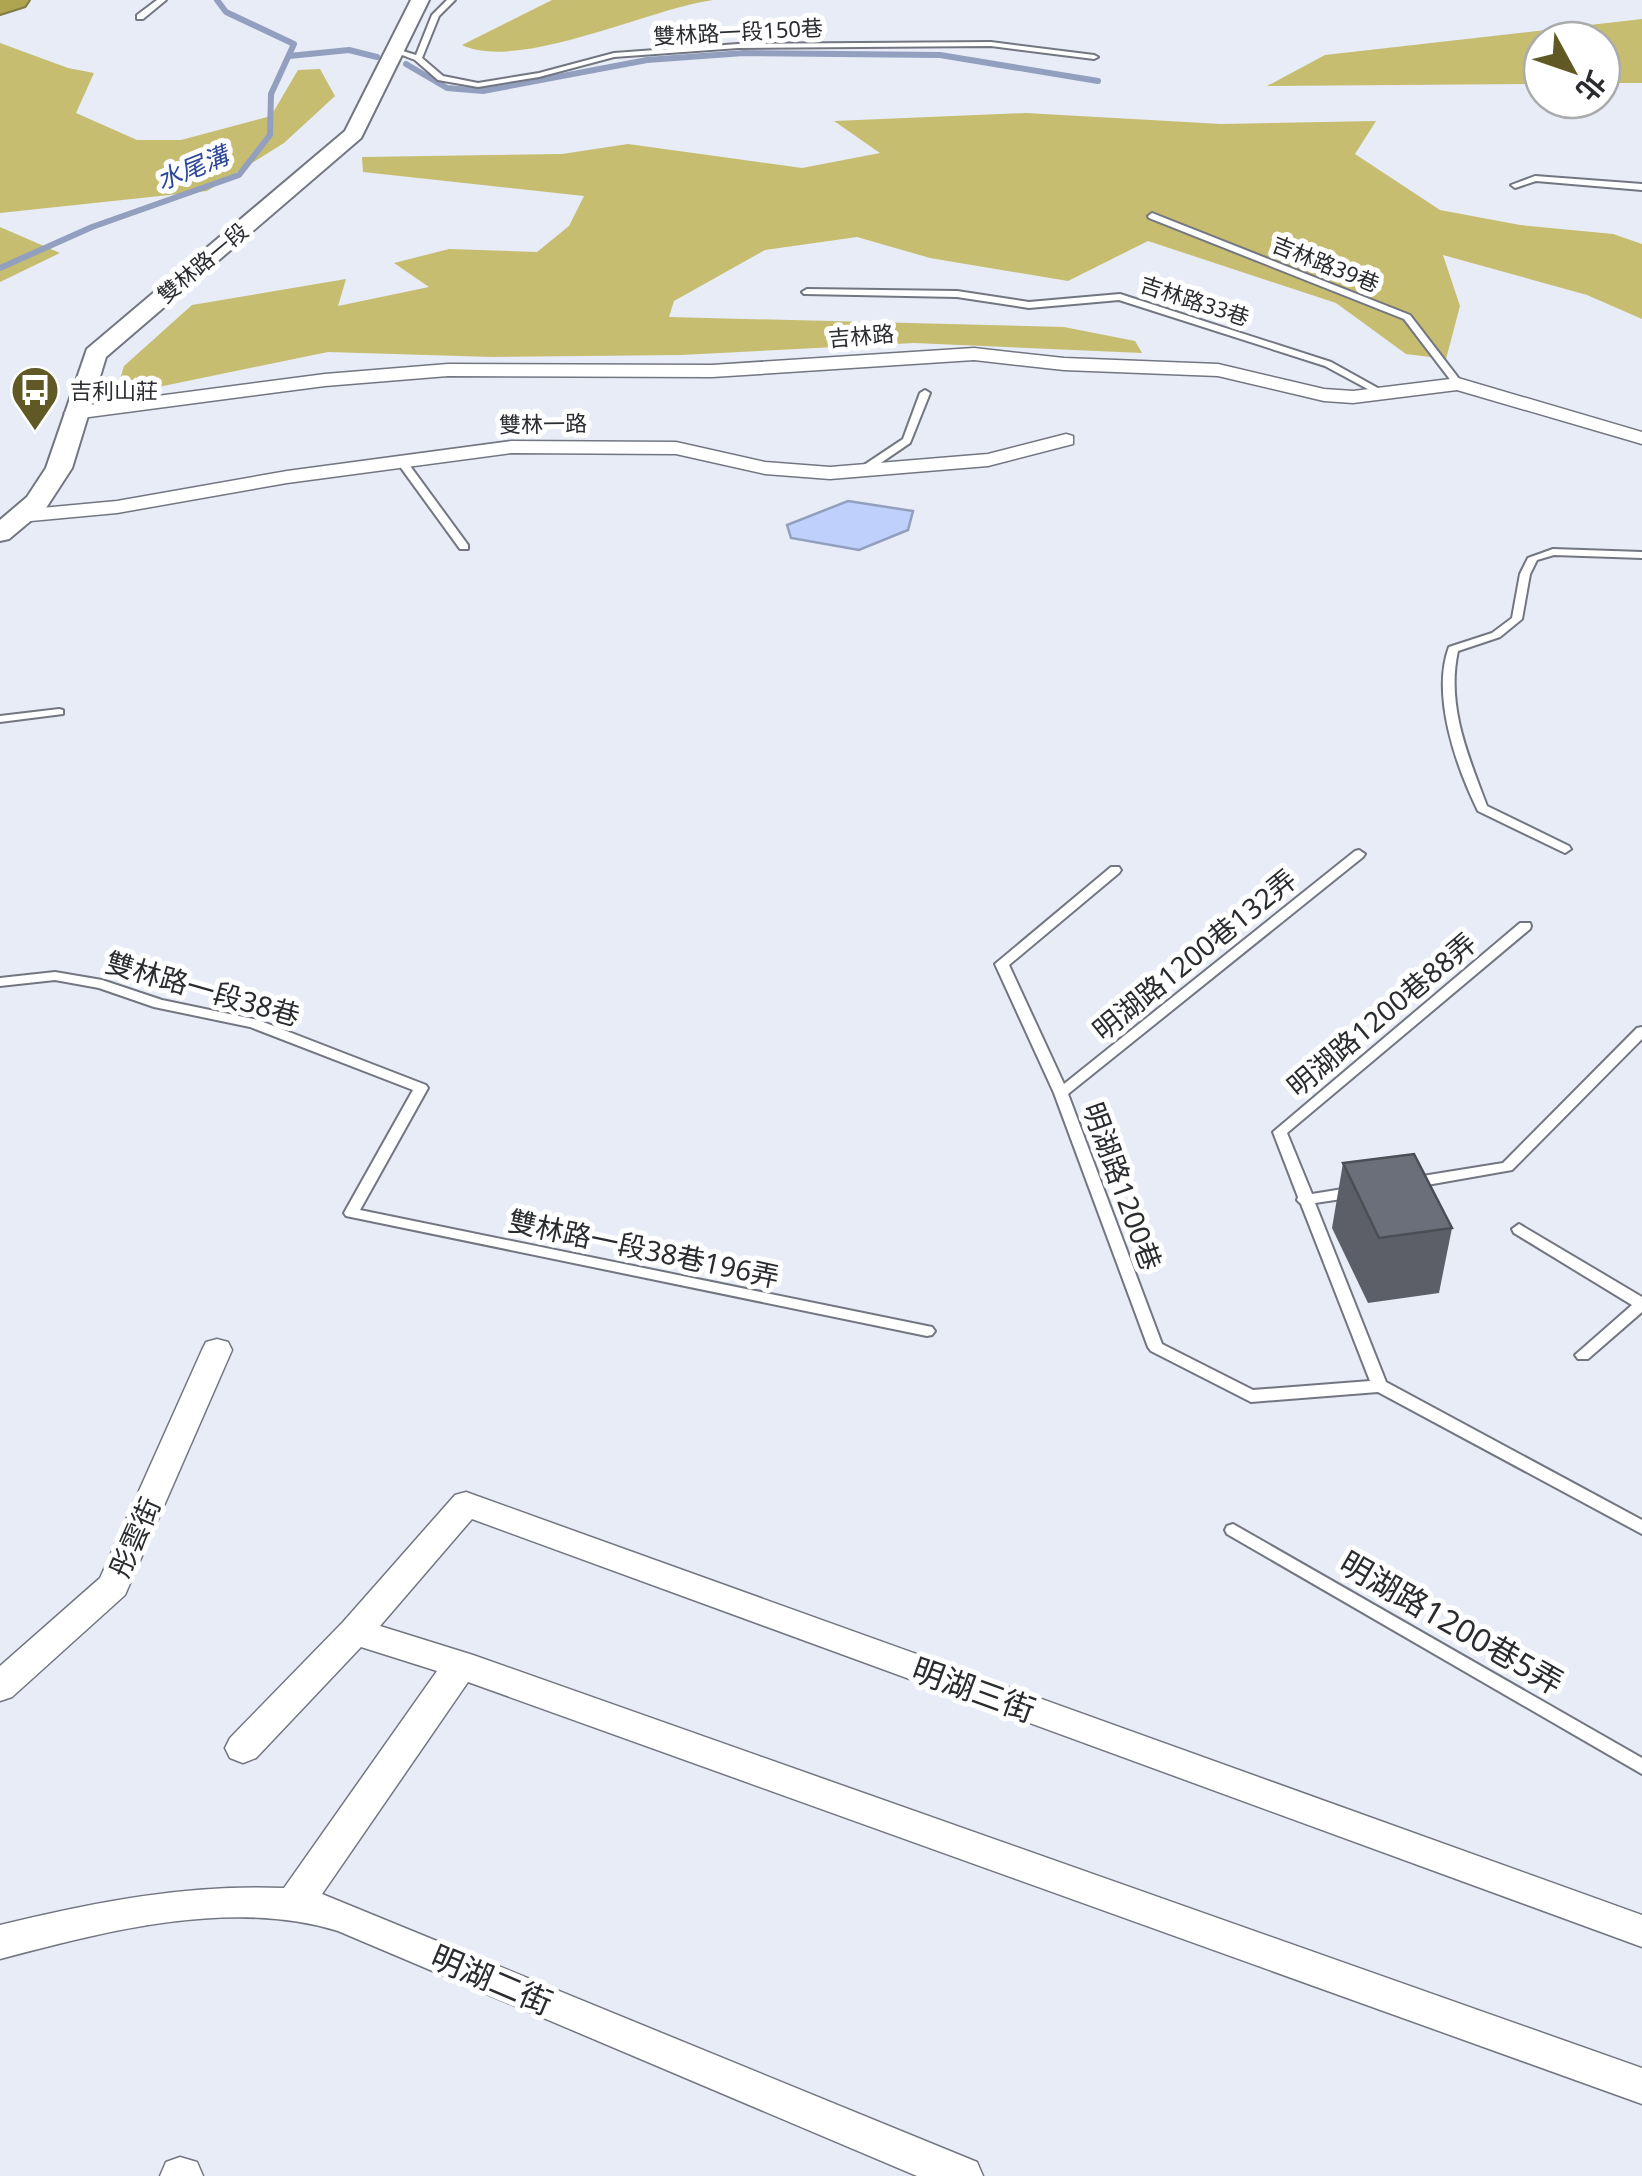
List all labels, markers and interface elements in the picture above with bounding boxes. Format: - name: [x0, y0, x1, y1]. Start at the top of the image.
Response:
- street label: 雙林路一段150巷: [652, 12, 824, 50]
- north arrow: [1522, 20, 1622, 120]
- text: 北: [1568, 64, 1615, 110]
- water label: 水尾溝: [151, 136, 236, 197]
- street label: 雙林路一段: [150, 215, 254, 309]
- street label: 吉林路39巷: [1268, 228, 1384, 298]
- street label: 吉林路33巷: [1137, 268, 1253, 332]
- street label: 吉林路: [827, 317, 895, 353]
- bus stop icon: 吉利山莊: [9, 364, 61, 432]
- place label: 吉利山莊: [70, 375, 158, 405]
- street label: 雙林一路: [499, 407, 587, 439]
- street label: 明湖路1200巷132弄: [1084, 860, 1304, 1048]
- street label: 明湖路1200巷88弄: [1278, 924, 1484, 1104]
- street label: 雙林路一段38巷: [102, 942, 304, 1034]
- street label: 明湖路1200巷: [1075, 1097, 1171, 1275]
- street label: 雙林路一段38巷196弄: [505, 1201, 783, 1295]
- street label: 彤雲街: [100, 1491, 168, 1583]
- street label: 明湖路1200巷5弄: [1332, 1540, 1572, 1704]
- street label: 明湖三街: [906, 1647, 1042, 1731]
- street label: 明湖二街: [425, 1934, 559, 2024]

